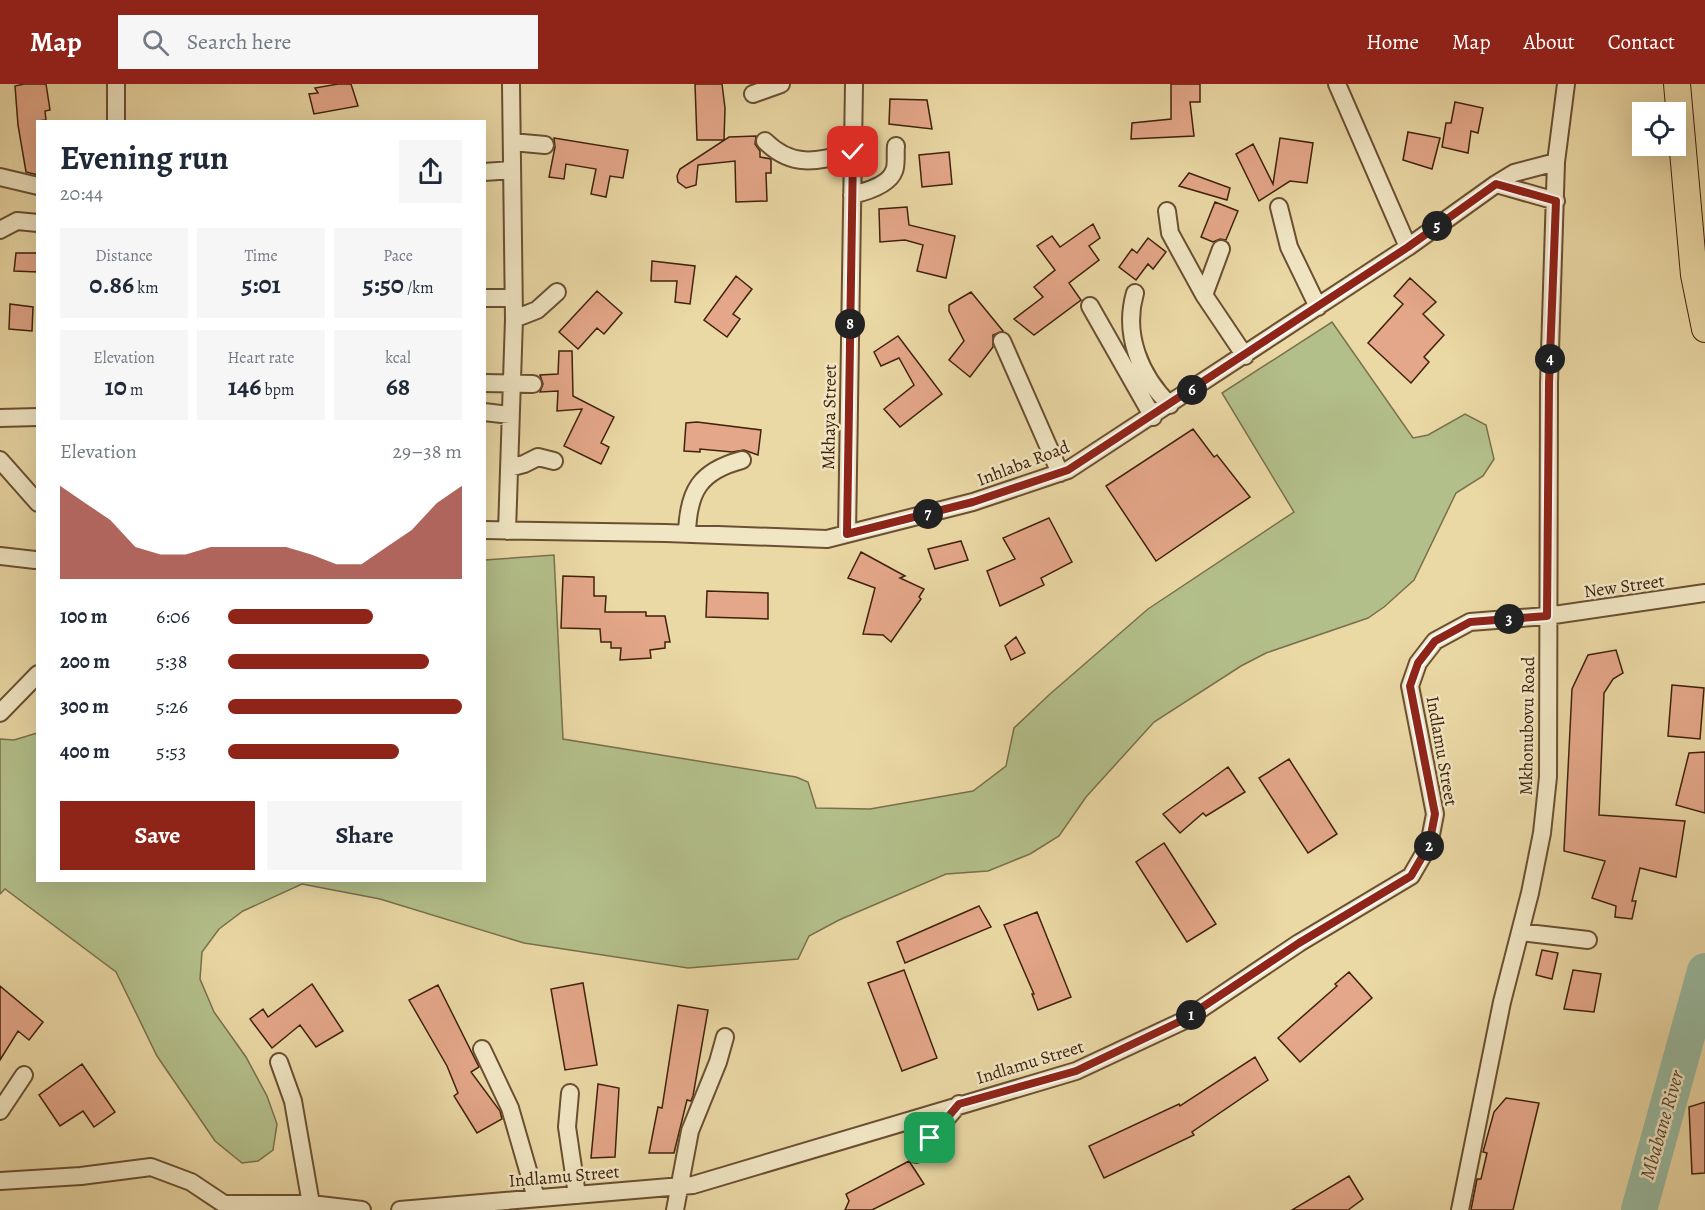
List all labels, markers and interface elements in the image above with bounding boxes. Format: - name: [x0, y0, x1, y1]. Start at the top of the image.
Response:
- search box: [118, 15, 538, 69]
- text: Map: [30, 23, 82, 61]
- icon: search: [139, 26, 172, 59]
- text: Search here: [187, 27, 291, 57]
- text: Home: [1366, 28, 1419, 56]
- text: Map: [1452, 28, 1490, 56]
- text: About: [1523, 28, 1575, 56]
- text: Contact: [1608, 28, 1675, 56]
- map controls: [1632, 102, 1686, 156]
- button: locate: [1632, 102, 1686, 156]
- pin: [827, 126, 878, 177]
- text: Evening run: [60, 135, 229, 180]
- icon: check: [836, 135, 869, 168]
- button: share: [399, 140, 462, 203]
- text: 20:44: [60, 180, 103, 207]
- pin: 5: [1422, 211, 1452, 241]
- text: 5: [1434, 215, 1440, 237]
- text: Distance: [95, 245, 153, 267]
- text: Time: [244, 245, 278, 267]
- text: Pace: [383, 245, 413, 267]
- text: 0.86: [89, 267, 134, 302]
- text: 5:01: [241, 267, 281, 302]
- text: 5:50: [362, 267, 404, 302]
- text: km: [134, 277, 159, 299]
- text: /km: [404, 277, 434, 299]
- pin: 8: [835, 309, 865, 339]
- text: 8: [846, 313, 854, 335]
- pin: 4: [1535, 344, 1565, 374]
- text: Elevation: [93, 347, 155, 369]
- text: Heart rate: [228, 347, 294, 369]
- text: kcal: [385, 347, 411, 369]
- text: 4: [1546, 348, 1554, 370]
- street label: Mkhaya Street: [816, 364, 842, 470]
- text: 10: [105, 369, 127, 404]
- text: 146: [228, 369, 261, 404]
- text: 68: [386, 369, 410, 404]
- pin: 6: [1177, 375, 1207, 405]
- text: m: [127, 379, 143, 401]
- text: bpm: [261, 379, 294, 401]
- text: 6: [1188, 379, 1196, 401]
- street label: Inhlaba Road: [973, 434, 1073, 492]
- text: Elevation: [60, 438, 137, 465]
- text: 29–38 m: [393, 438, 462, 465]
- pin: 7: [913, 499, 943, 529]
- text: 7: [925, 503, 931, 525]
- street label: New Street: [1582, 568, 1666, 604]
- text: 100 m: [60, 603, 108, 630]
- text: 6:06: [156, 603, 190, 630]
- pin: 3: [1494, 604, 1524, 634]
- text: 3: [1506, 608, 1512, 630]
- text: 200 m: [60, 648, 110, 675]
- text: 5:38: [156, 648, 187, 675]
- street label: Mkhonubovu Road: [1514, 656, 1540, 796]
- text: 300 m: [60, 693, 109, 720]
- text: 5:26: [156, 693, 188, 720]
- street label: Indlamu Street: [1421, 694, 1463, 808]
- text: 400 m: [60, 738, 110, 765]
- text: 5:53: [156, 738, 186, 765]
- button: Save: [60, 801, 255, 870]
- button: Share: [267, 801, 462, 870]
- pin: 2: [1414, 831, 1444, 861]
- text: 2: [1425, 835, 1433, 857]
- pin: 1: [1176, 1000, 1206, 1030]
- text: 1: [1188, 1004, 1194, 1026]
- street label: Indlamu Street: [973, 1034, 1087, 1090]
- water label: Mbabane River: [1634, 1066, 1691, 1183]
- pin: [904, 1112, 955, 1163]
- icon: arrive: [913, 1121, 946, 1154]
- street label: Indlamu Street: [508, 1159, 620, 1193]

